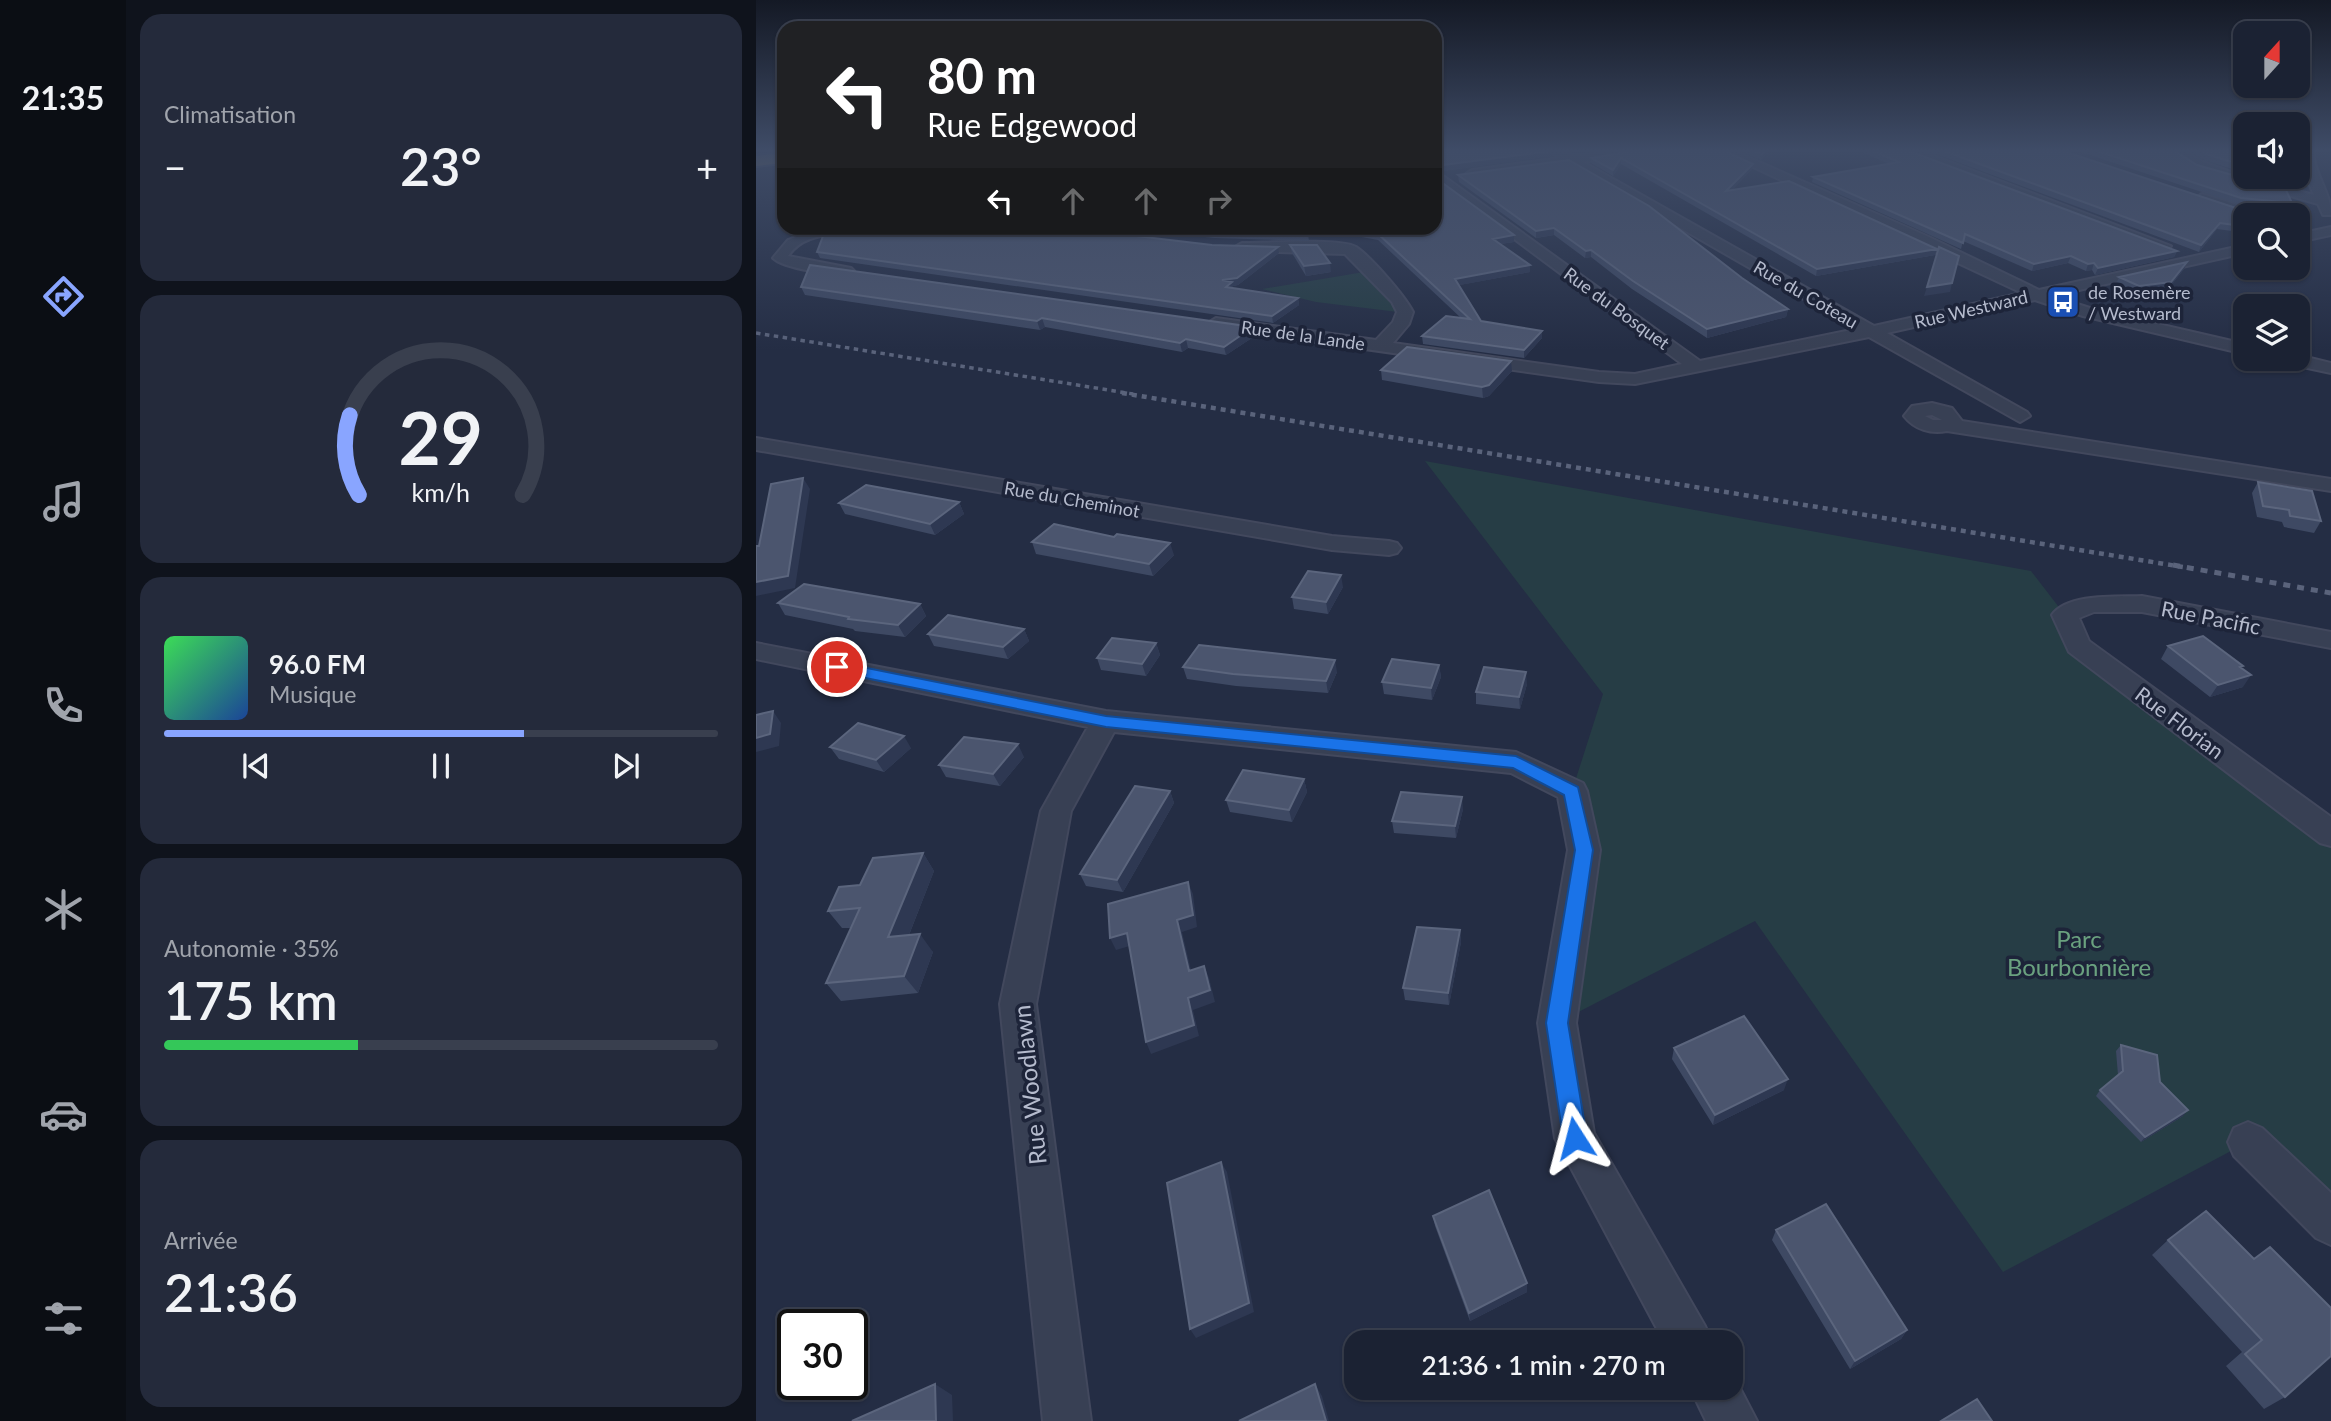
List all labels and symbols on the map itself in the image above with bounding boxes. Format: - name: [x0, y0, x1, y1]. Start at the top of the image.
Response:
- north arrow: [2233, 21, 2310, 98]
- street label: Rue du Coteau: [1750, 255, 1862, 333]
- street label: Rue du Bosquet: [1560, 262, 1675, 354]
- place label: de Rosemère / Westward: [2088, 281, 2190, 324]
- bus stop icon: de Rosemère / Westward: [2044, 283, 2082, 321]
- street label: Rue Westward: [1912, 285, 2030, 333]
- street label: Rue de la Lande: [1240, 315, 1366, 355]
- street label: Rue du Cheminot: [1003, 476, 1142, 522]
- street label: Rue Pacific: [2159, 595, 2263, 639]
- pin: [807, 637, 867, 697]
- street label: Rue Florian: [2131, 681, 2229, 763]
- park label: Parc Bourbonnière: [2007, 924, 2151, 981]
- street label: Rue Woodlawn: [1006, 1004, 1052, 1166]
- position arrow: [1538, 1101, 1612, 1175]
- speed limit sign: 30: [777, 1309, 868, 1400]

